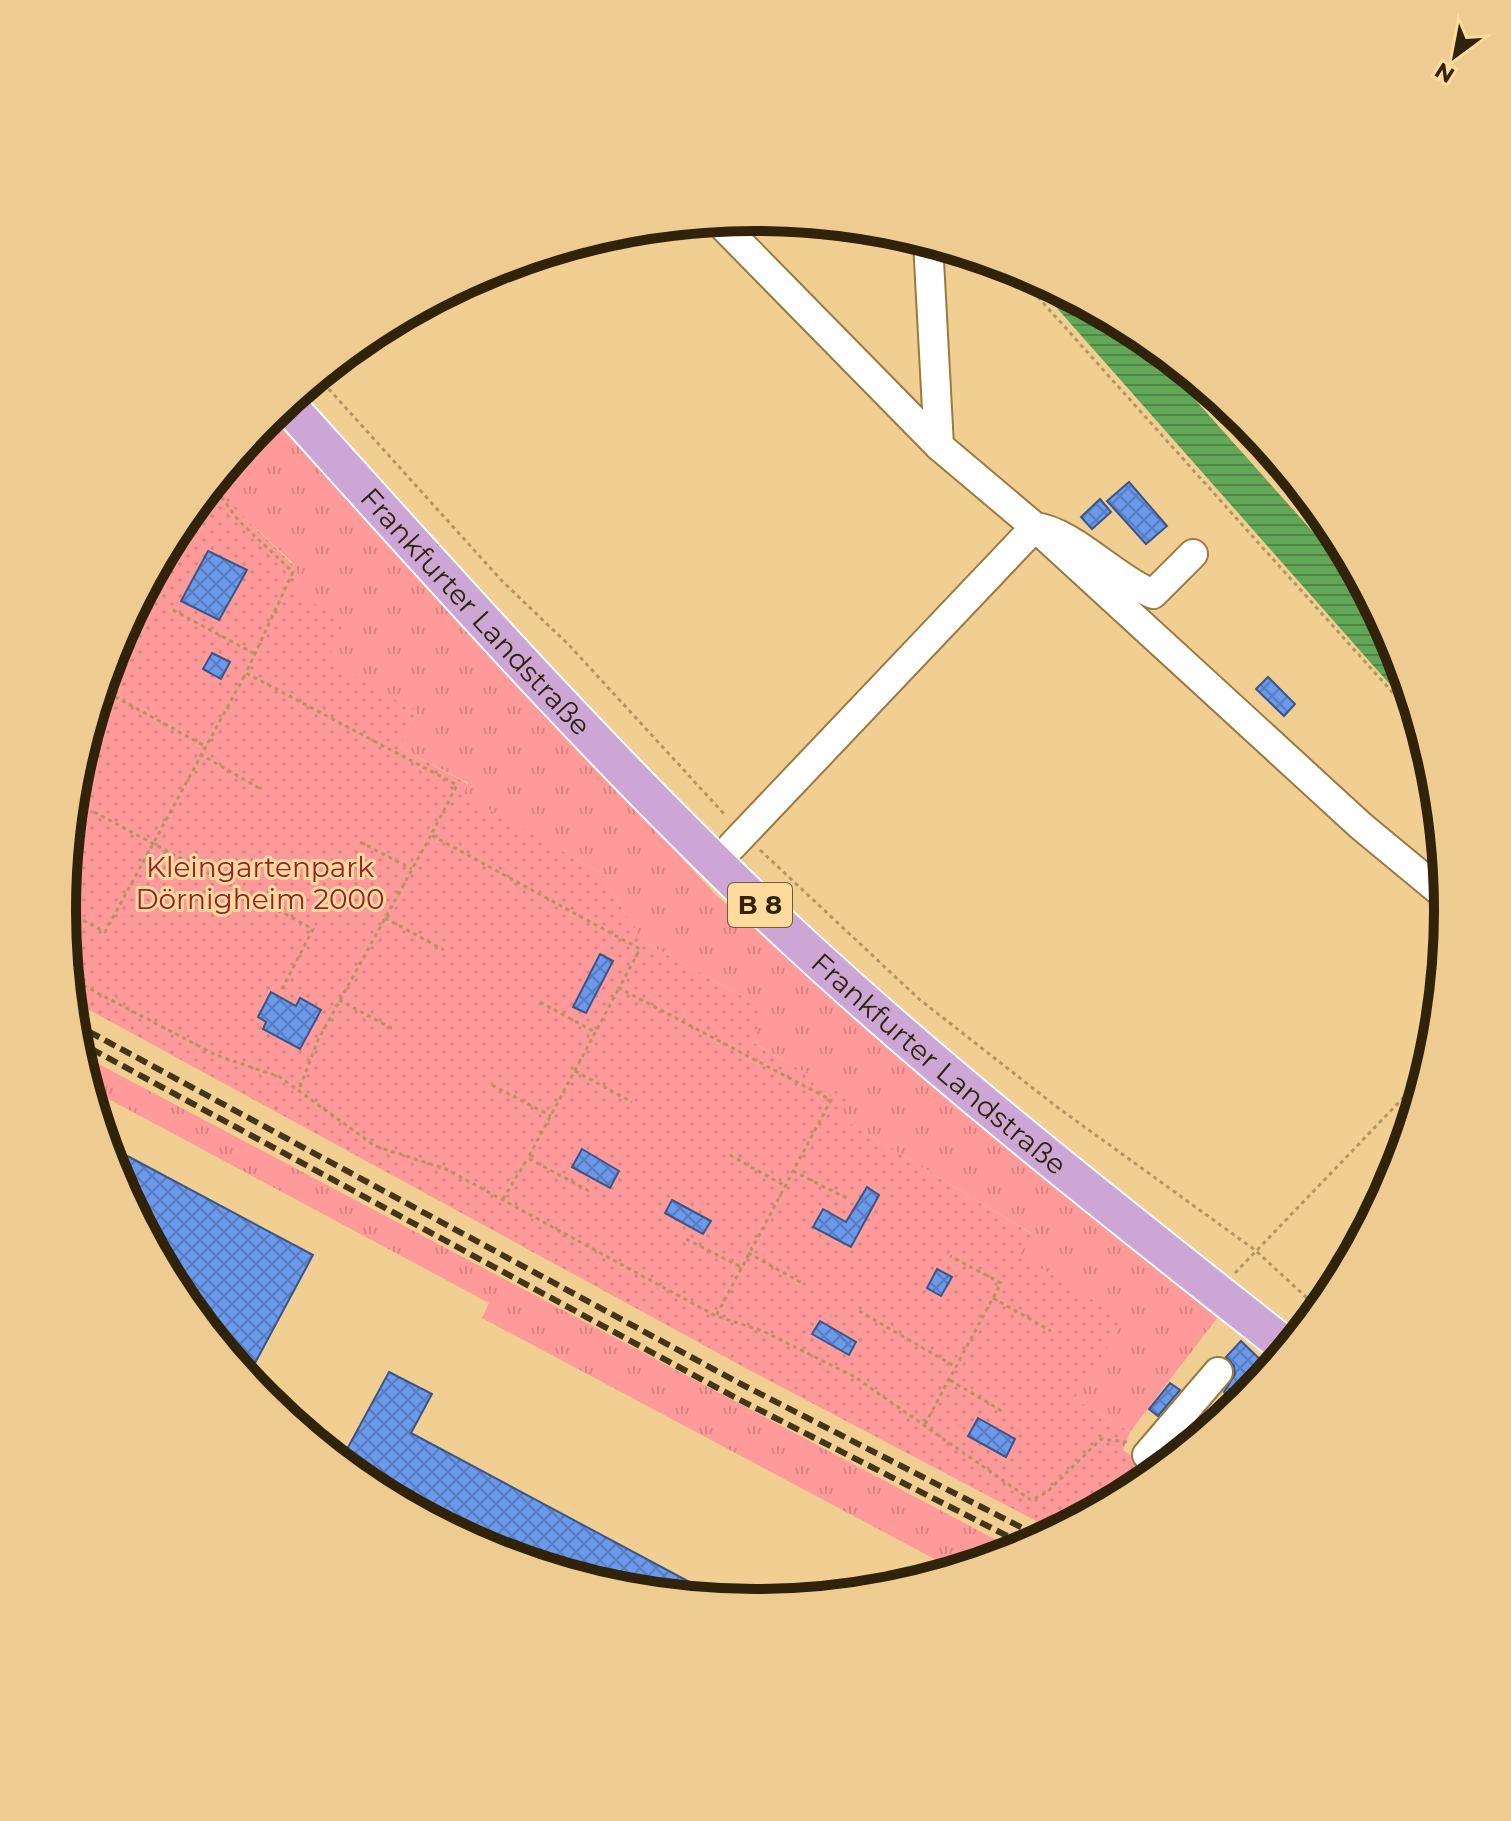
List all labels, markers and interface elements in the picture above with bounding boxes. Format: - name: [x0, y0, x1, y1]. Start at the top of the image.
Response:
- north arrow: [1415, 16, 1495, 96]
- text: N: [1430, 56, 1459, 89]
- street label: Frankfurter Landstraße: [354, 481, 598, 742]
- park label: Kleingartenpark Dörnigheim 2000: [135, 850, 385, 916]
- road number: B 8: [728, 883, 792, 927]
- street label: Frankfurter Landstraße: [805, 946, 1073, 1182]

